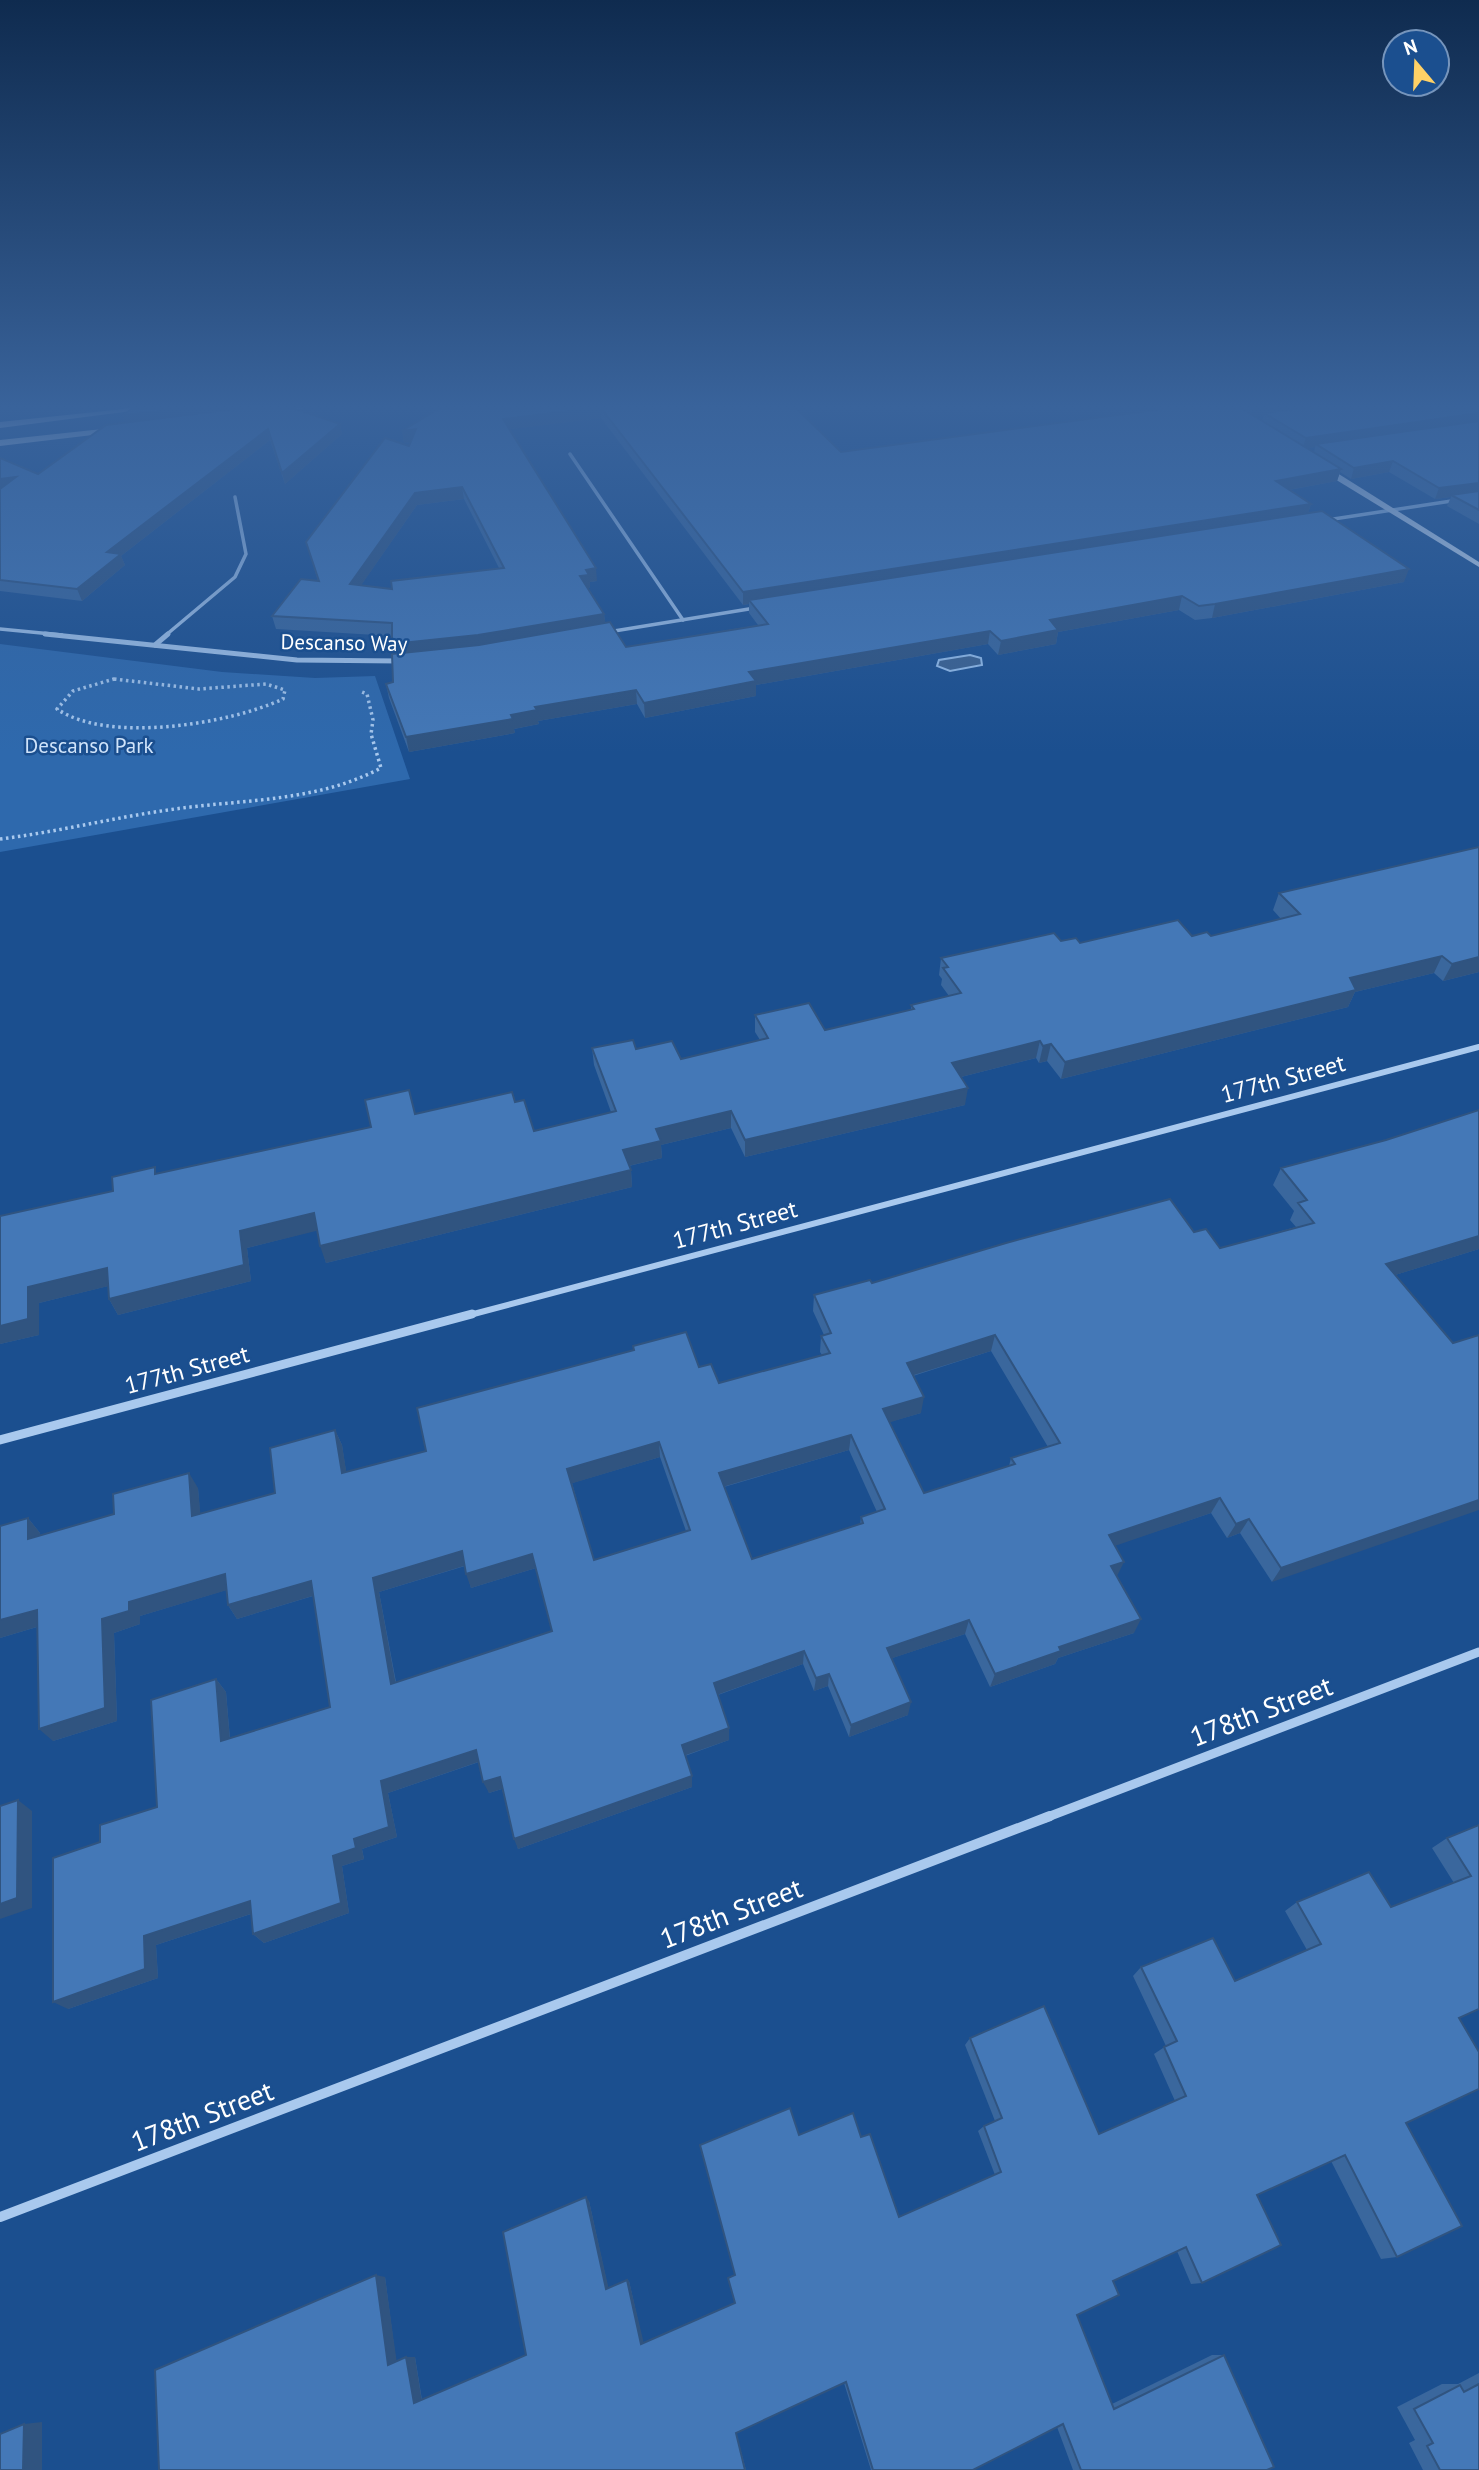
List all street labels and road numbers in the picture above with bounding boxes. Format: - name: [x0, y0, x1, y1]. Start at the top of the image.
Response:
- street label: Descanso Way: [280, 628, 408, 657]
- street label: 177th Street: [1217, 1047, 1349, 1110]
- street label: 177th Street: [669, 1193, 801, 1256]
- street label: 177th Street: [121, 1338, 253, 1401]
- street label: 178th Street: [1184, 1666, 1338, 1755]
- street label: 178th Street: [654, 1868, 808, 1957]
- street label: 178th Street: [125, 2071, 279, 2160]

